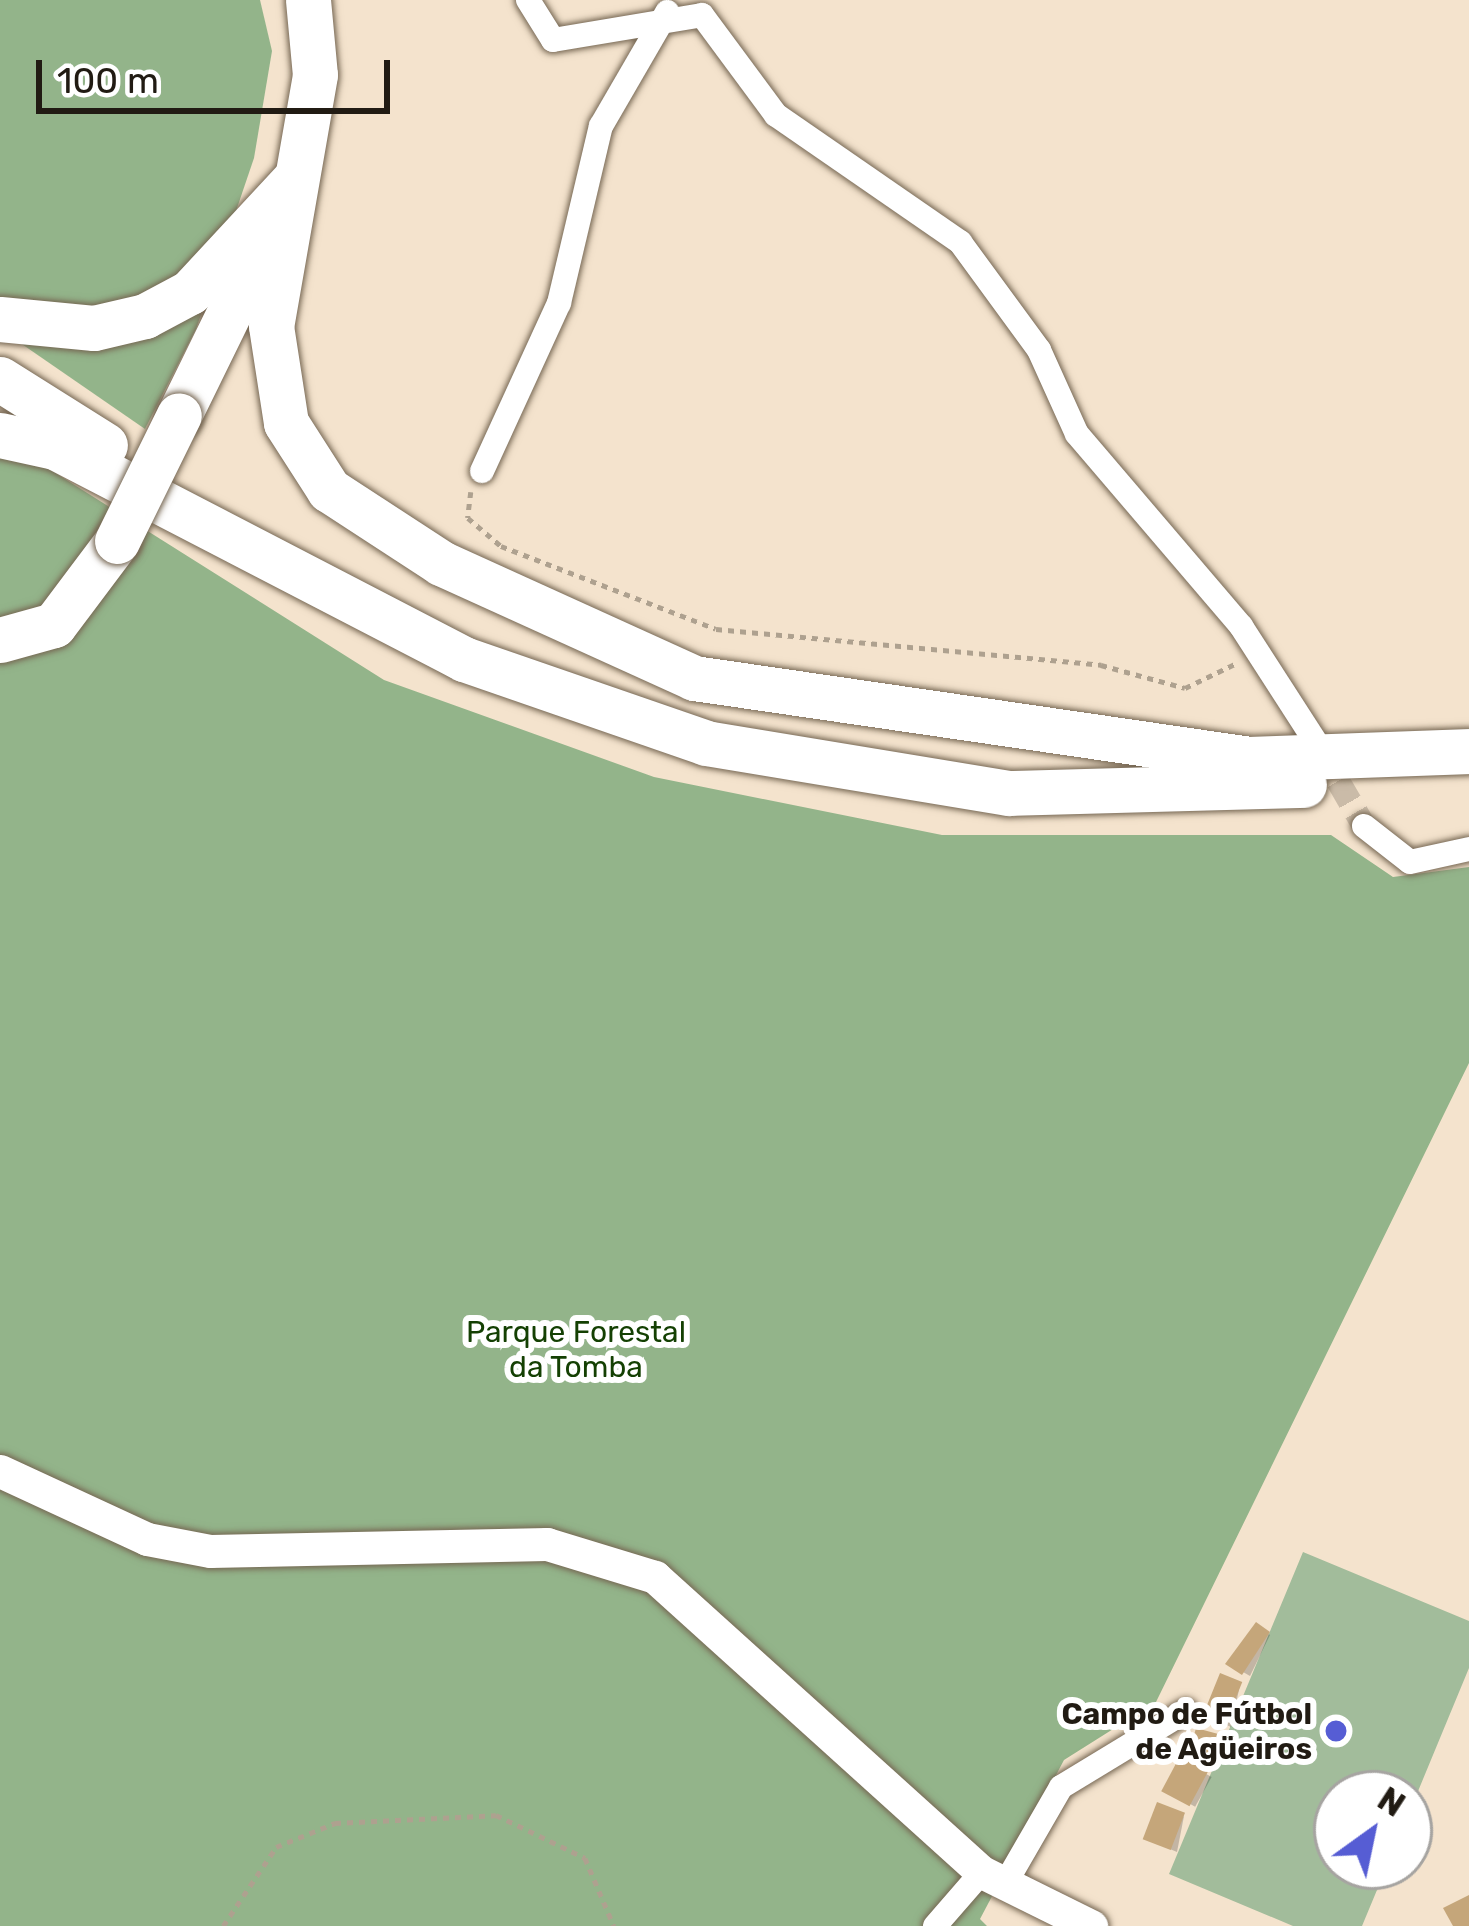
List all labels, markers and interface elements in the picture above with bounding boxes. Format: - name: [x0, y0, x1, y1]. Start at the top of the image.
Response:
- scale bar: [42, 36, 396, 110]
- text: 100 m: [57, 59, 159, 102]
- park label: Parque Forestal da Tomba: [466, 1314, 686, 1384]
- place label: Campo de Fútbol de Agüeiros: [1061, 1696, 1312, 1766]
- marker: Campo de Fútbol de Agüeiros: [1323, 1718, 1349, 1744]
- north arrow: [1313, 1770, 1433, 1890]
- text: N: [1371, 1779, 1412, 1825]

